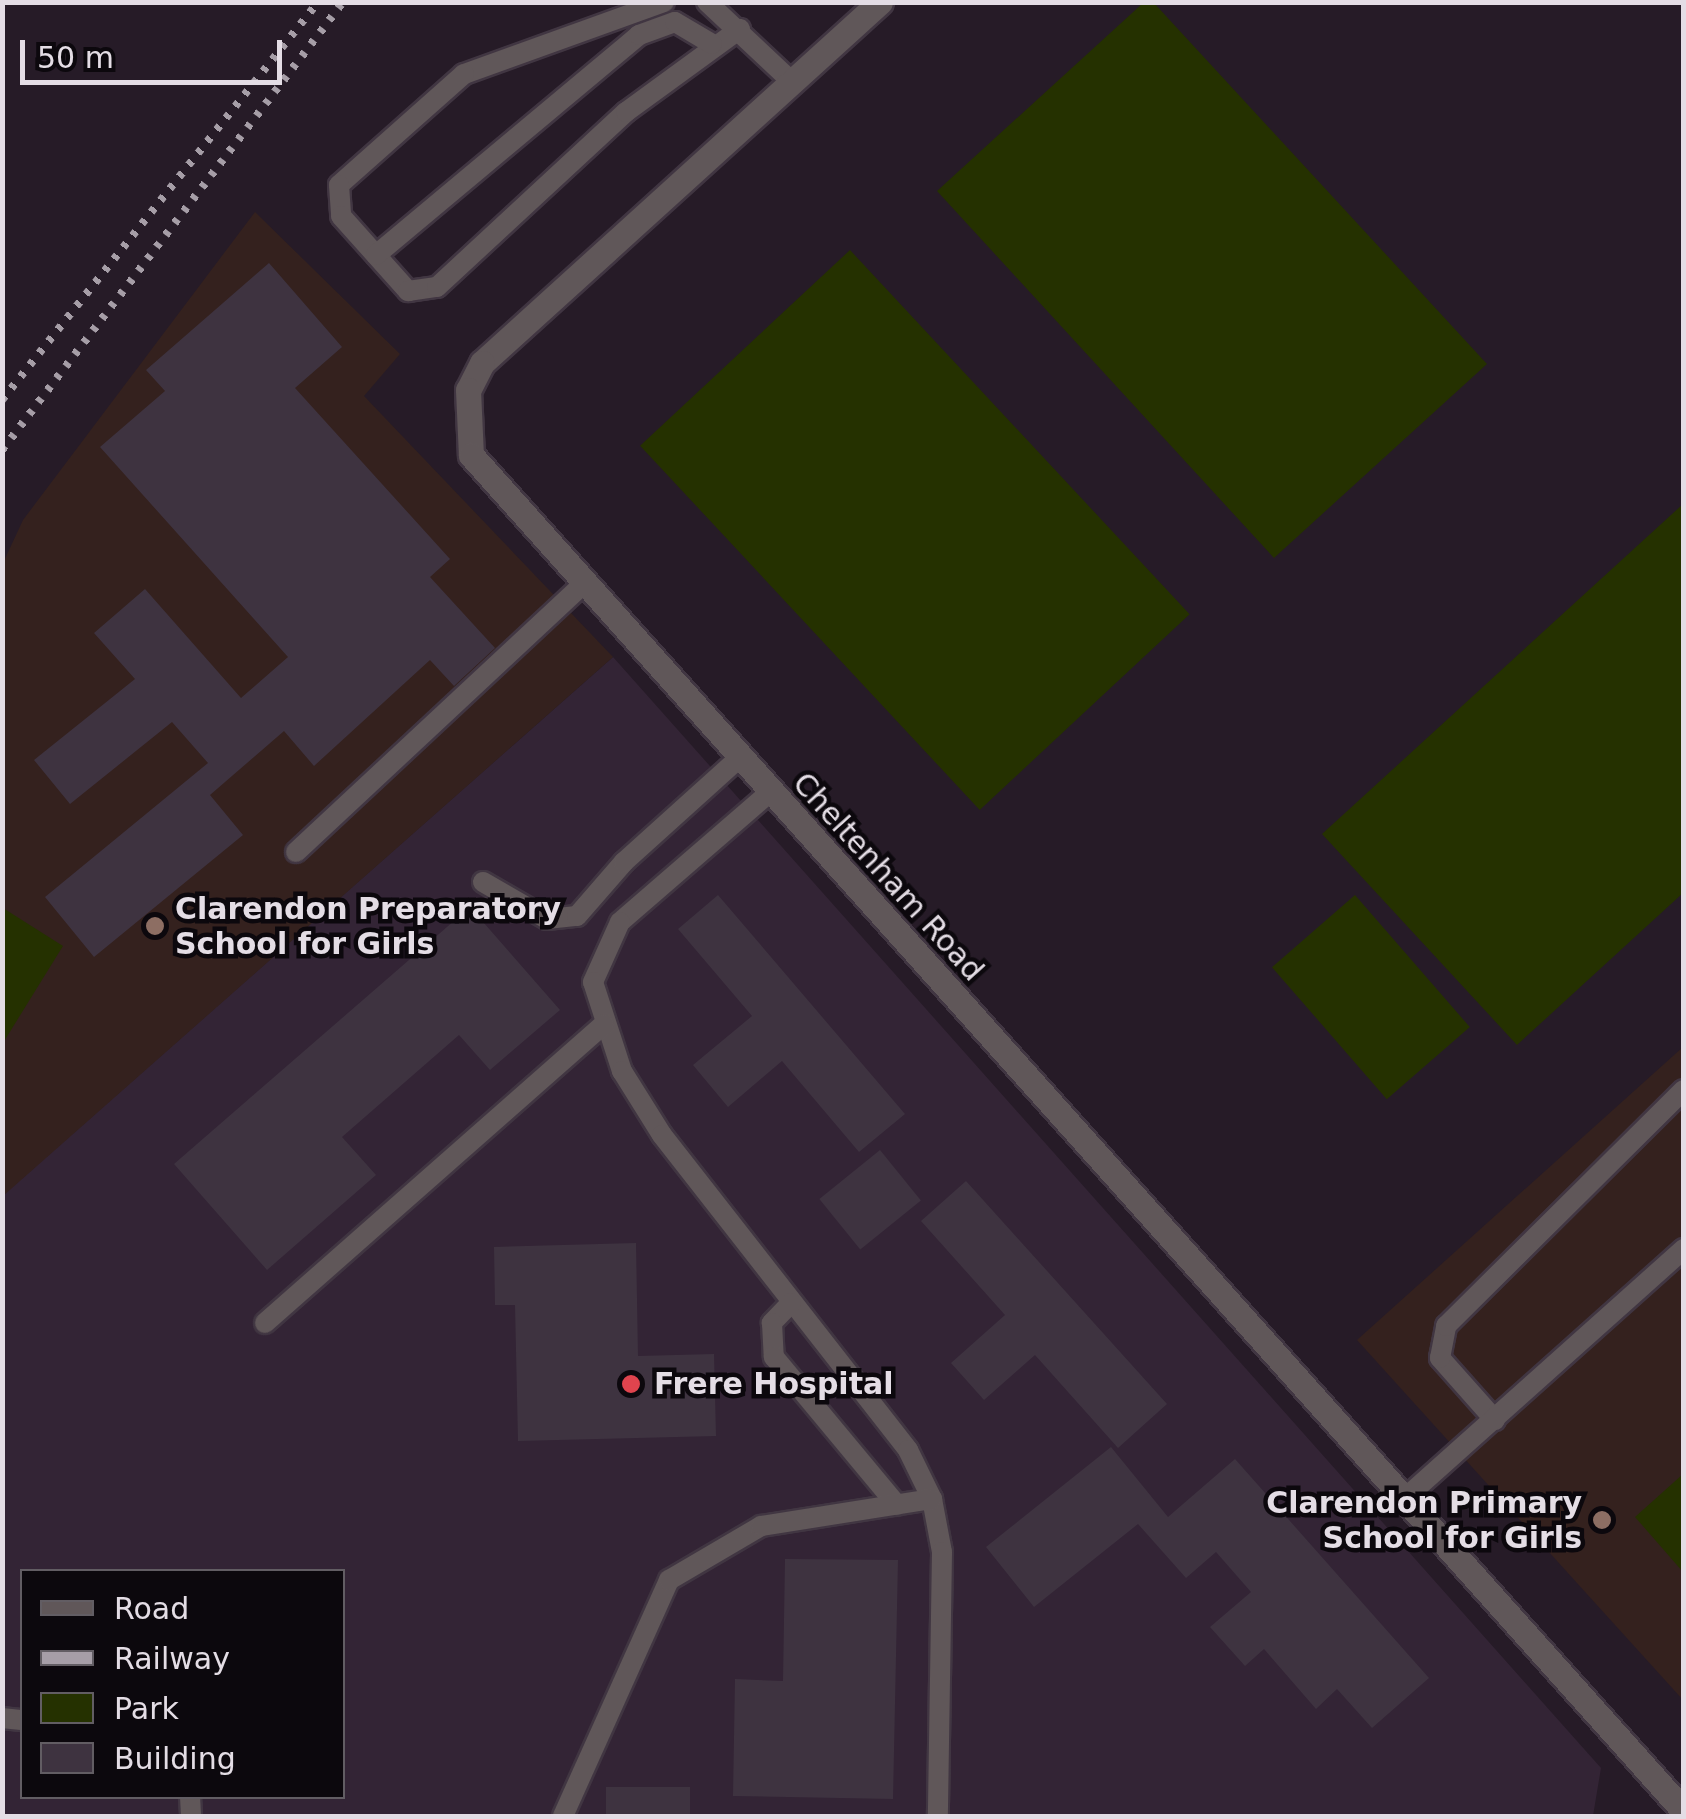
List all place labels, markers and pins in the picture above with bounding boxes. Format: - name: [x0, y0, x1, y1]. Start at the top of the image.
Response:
- place label: Clarendon Preparatory School for Girls: [175, 891, 561, 962]
- marker: Clarendon Preparatory School for Girls: [144, 915, 166, 937]
- place label: Frere Hospital: [654, 1366, 894, 1402]
- marker: Frere Hospital: [618, 1371, 644, 1397]
- place label: Clarendon Primary School for Girls: [1266, 1485, 1582, 1556]
- marker: Clarendon Primary School for Girls: [1591, 1509, 1613, 1531]

